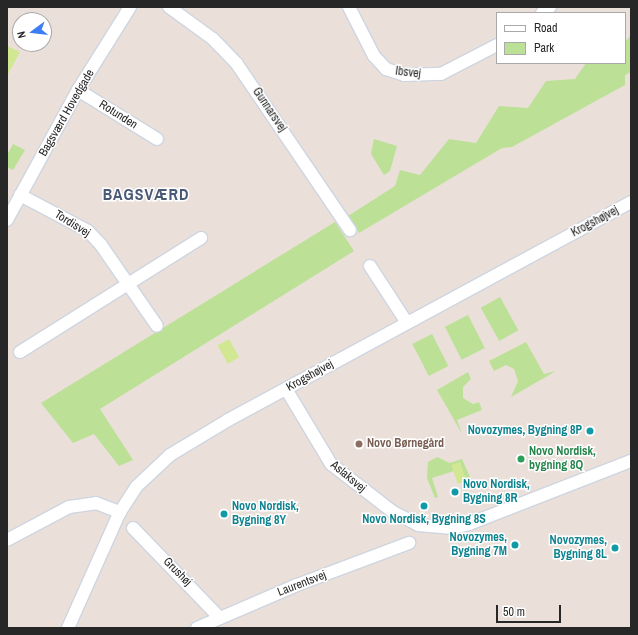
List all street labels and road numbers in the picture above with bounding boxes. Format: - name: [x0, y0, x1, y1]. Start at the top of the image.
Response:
- street label: Ibsvej: [394, 64, 422, 82]
- street label: Bagsværd Hovedgade: [36, 67, 98, 159]
- street label: Gunnarsvej: [249, 85, 289, 135]
- street label: Rotunden: [96, 98, 140, 132]
- street label: Krogshøjvej: [569, 204, 621, 240]
- street label: Tordisvej: [51, 207, 93, 241]
- street label: Krogshøjvej: [284, 357, 336, 395]
- street label: Aslaksvej: [327, 458, 369, 496]
- street label: Grushøj: [160, 555, 194, 589]
- street label: Laurentsvej: [276, 568, 328, 600]

